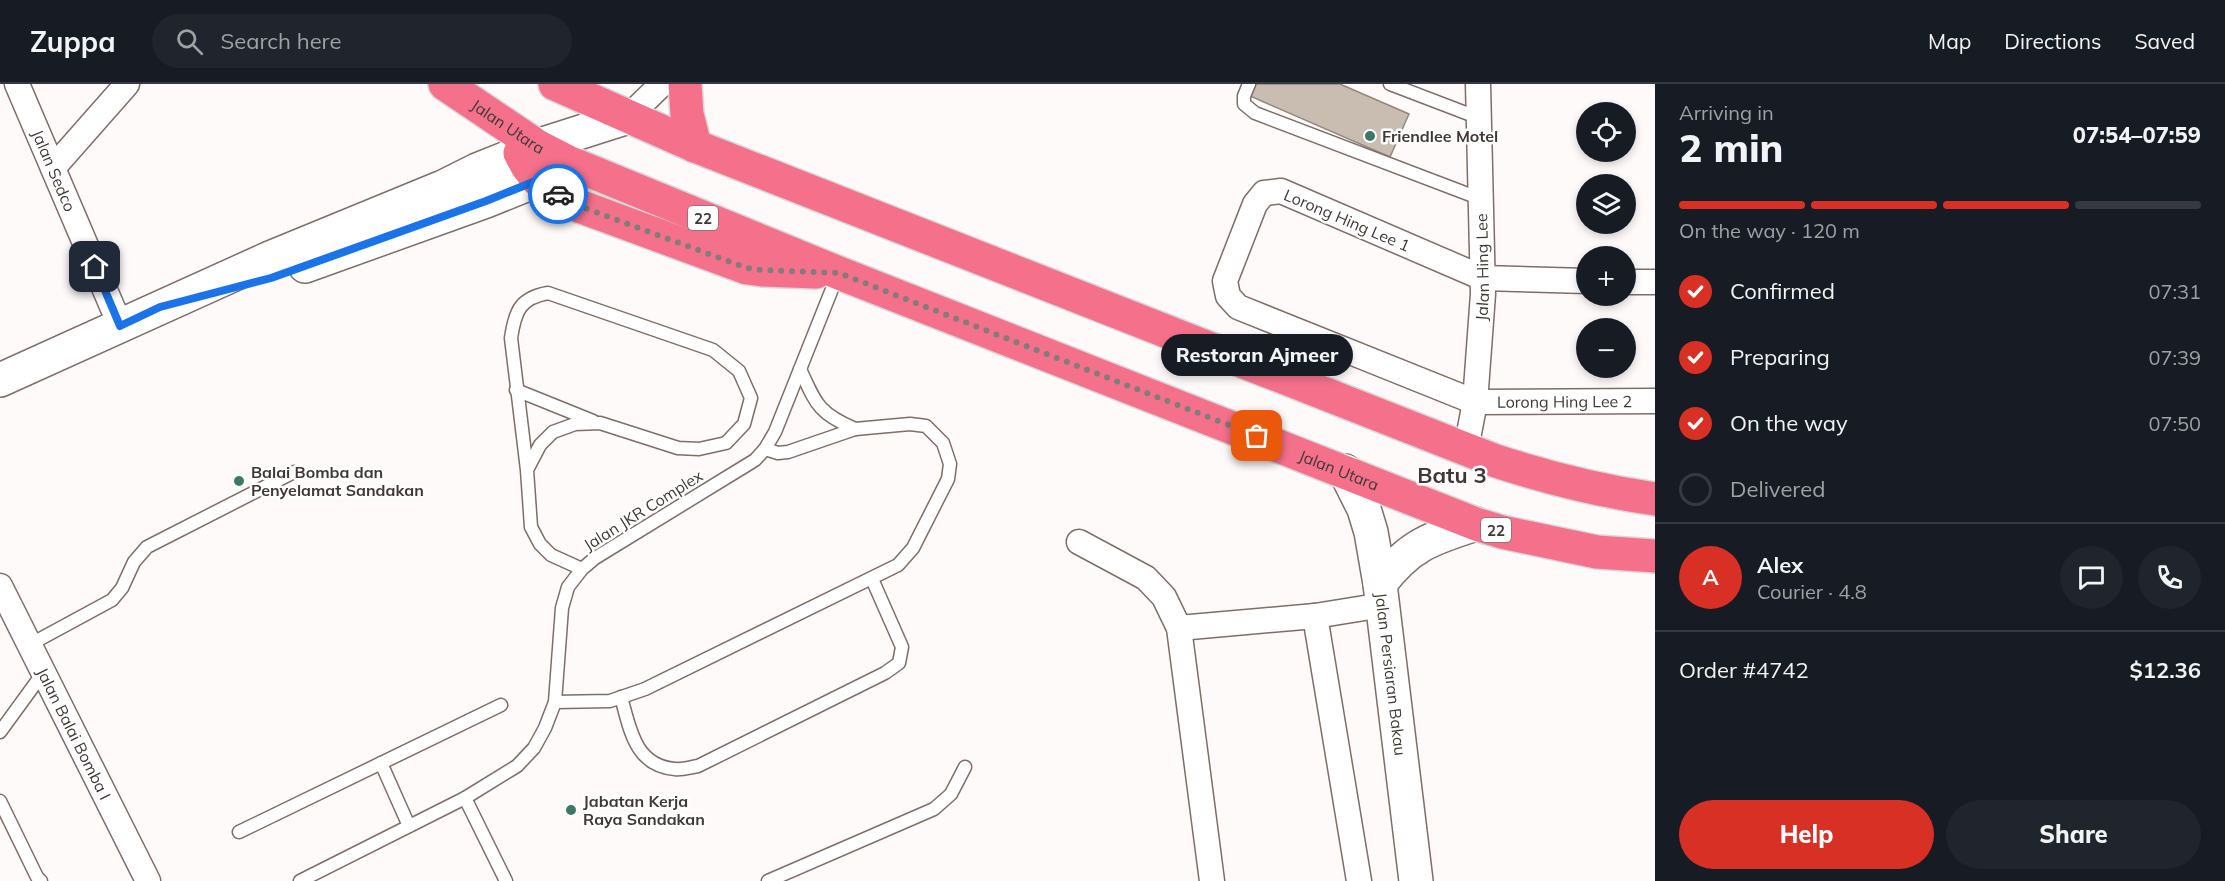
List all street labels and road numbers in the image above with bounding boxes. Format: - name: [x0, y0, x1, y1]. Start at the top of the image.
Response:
- street label: Jalan Utara: [468, 95, 548, 158]
- street label: Jalan Sedco: [28, 126, 80, 214]
- street label: Lorong Hing Lee 1: [1281, 184, 1413, 256]
- road number: 22: [688, 206, 718, 230]
- street label: Jalan Hing Lee: [1471, 213, 1493, 321]
- street label: Lorong Hing Lee 2: [1497, 391, 1632, 412]
- street label: Jalan Utara: [1296, 445, 1382, 495]
- street label: Jalan JKR Complex: [580, 465, 707, 555]
- road number: 22: [1481, 518, 1511, 542]
- street label: Jalan Persiaran Bakau: [1371, 591, 1411, 757]
- street label: Jalan Balai Bomba I: [32, 664, 116, 803]

